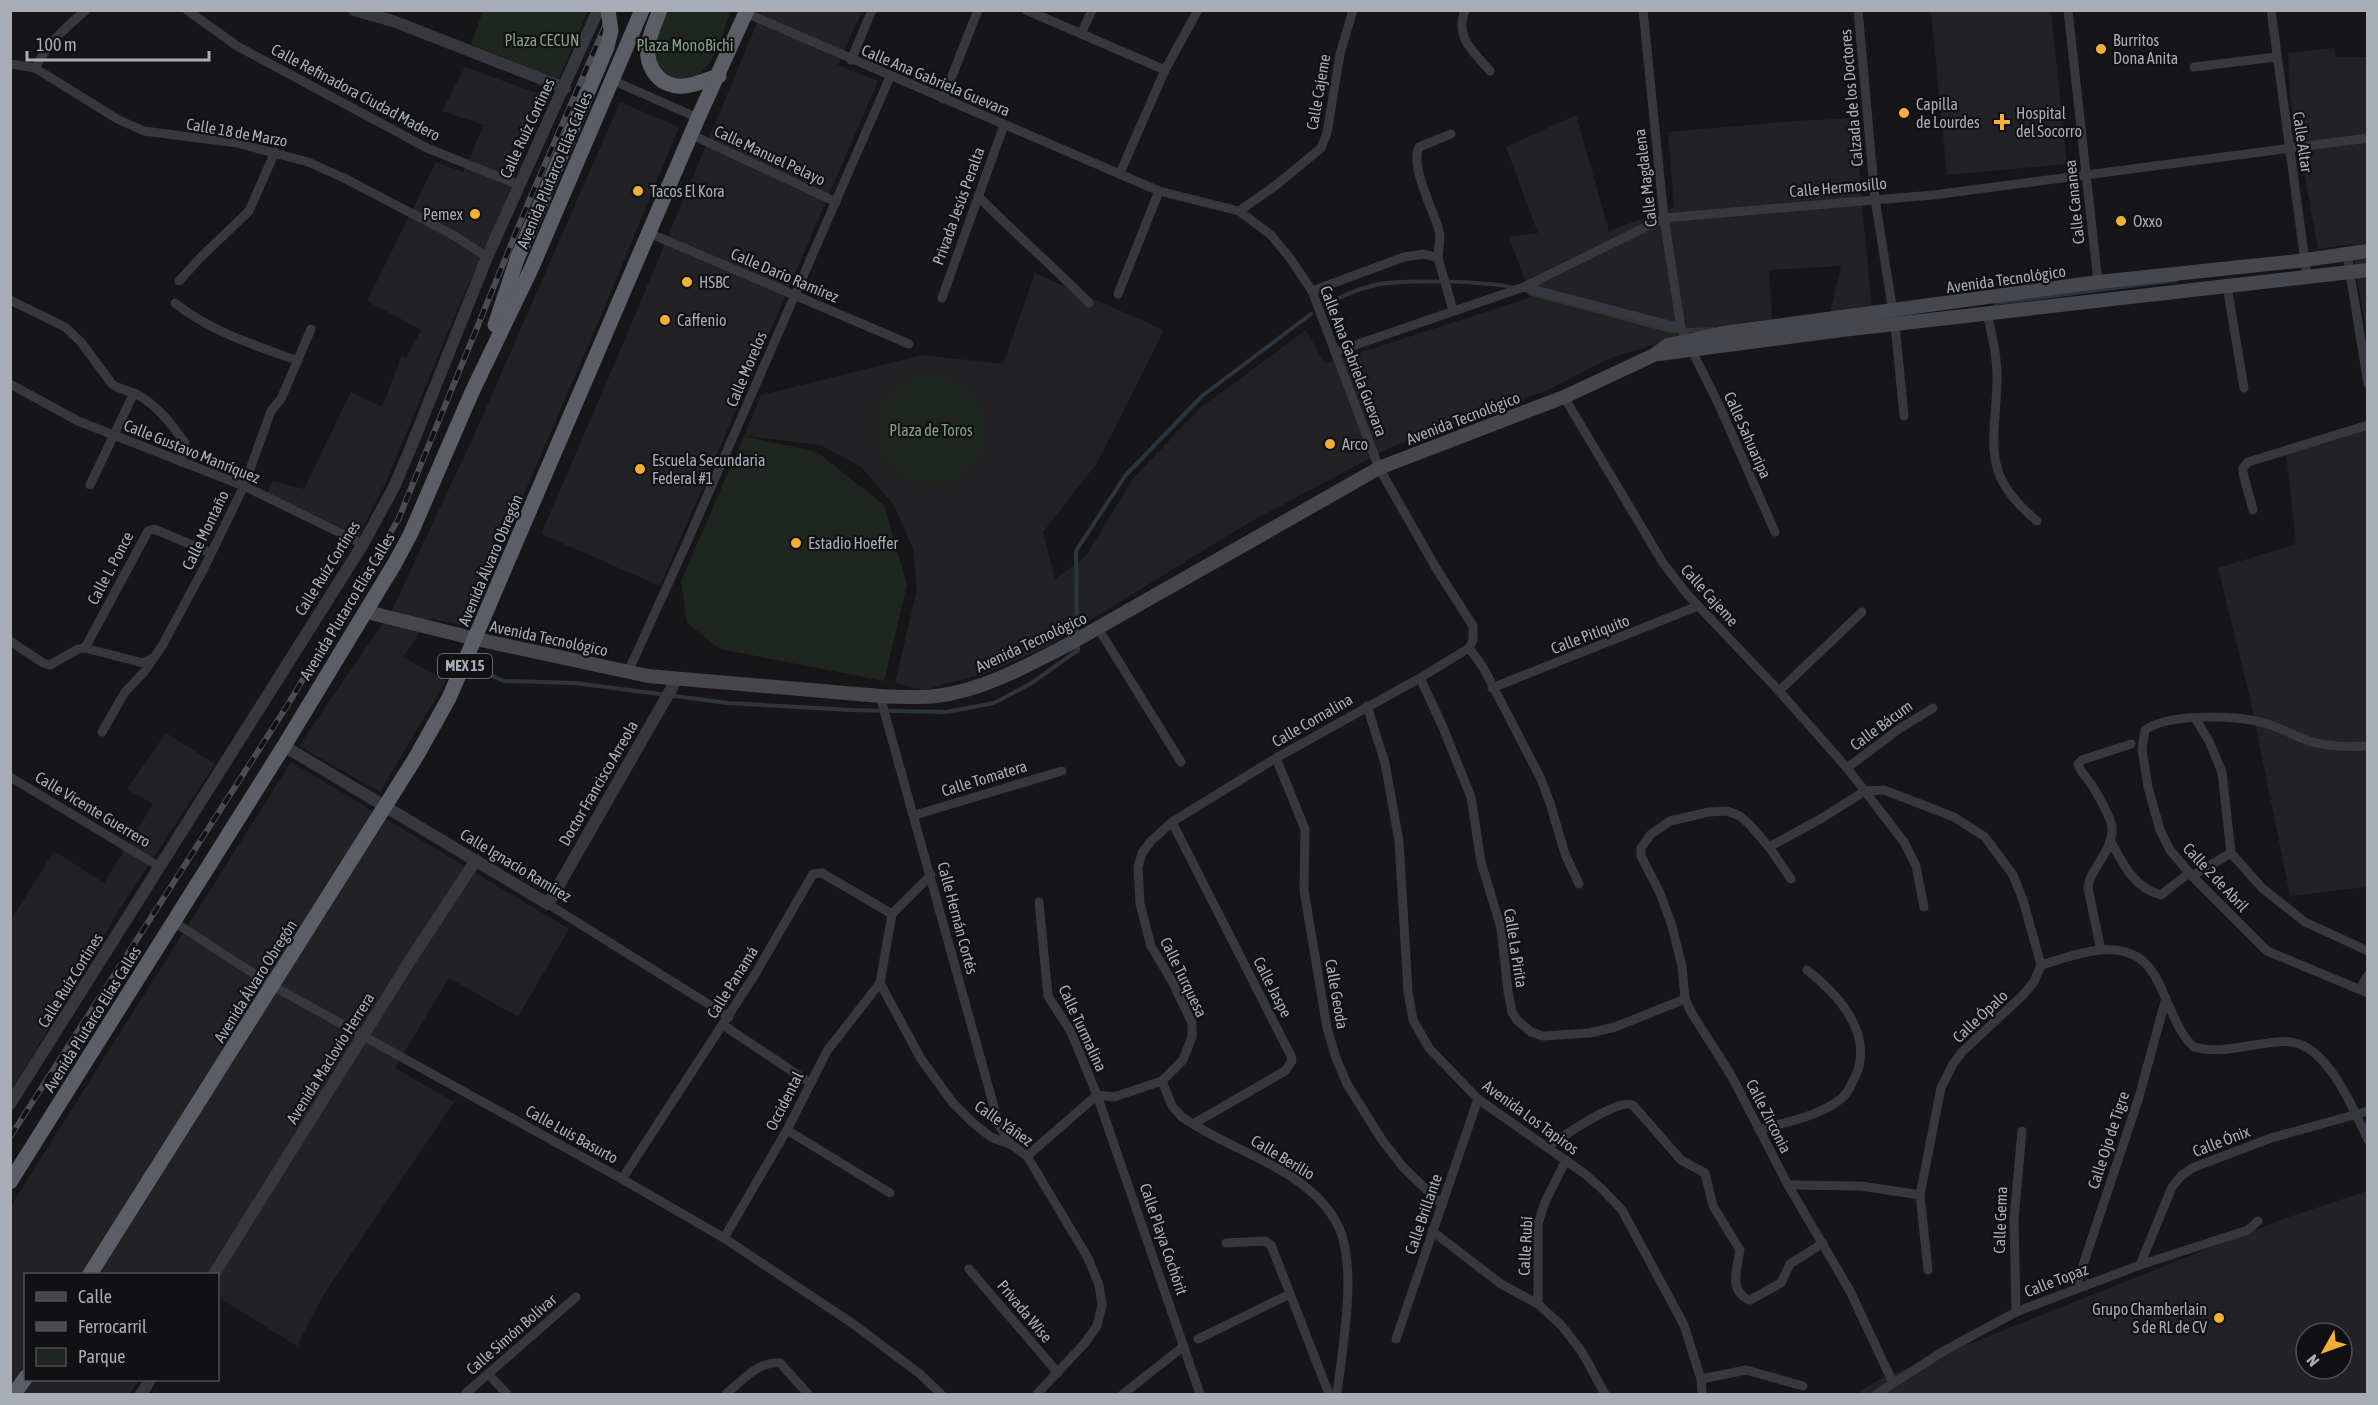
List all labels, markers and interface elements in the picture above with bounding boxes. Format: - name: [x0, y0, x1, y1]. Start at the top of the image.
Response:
- scale bar: [27, 24, 208, 62]
- street label: Calzada de los Doctores: [1836, 28, 1866, 167]
- park label: Plaza CECUN: [504, 31, 580, 49]
- place label: Burritos Dona Anita: [2113, 31, 2178, 67]
- text: 100 m: [36, 34, 77, 55]
- park label: Plaza MonoBichi: [636, 36, 734, 54]
- street label: Calle Refinadora Ciudad Madero: [268, 40, 444, 144]
- street label: Calle Ana Gabriela Guevara: [859, 41, 1013, 119]
- marker: Burritos Dona Anita: [2094, 42, 2108, 56]
- street label: Calle Cajeme: [1302, 53, 1335, 132]
- street label: Calle Ruíz Cortines: [496, 75, 558, 181]
- street label: Avenida Plutarco Elías Calles: [513, 89, 595, 251]
- place label: Capilla de Lourdes: [1916, 95, 1980, 131]
- place label: Hospital del Socorro: [2016, 104, 2082, 140]
- marker: Capilla de Lourdes: [1897, 106, 1911, 120]
- street label: Calle Altar: [2290, 110, 2316, 174]
- marker: Hospital del Socorro: [1993, 113, 2011, 131]
- street label: Calle 18 de Marzo: [185, 114, 289, 150]
- street label: Calle Manuel Pelayo: [711, 121, 828, 189]
- street label: Calle Magdalena: [1630, 128, 1661, 228]
- street label: Privada Jesús Peralta: [928, 145, 988, 267]
- street label: Calle Cananea: [2061, 159, 2087, 245]
- street label: Calle Hermosillo: [1788, 174, 1888, 200]
- place label: Tacos El Kora: [650, 182, 725, 200]
- marker: Tacos El Kora: [631, 184, 645, 198]
- place label: Pemex: [423, 205, 464, 223]
- marker: Pemex: [468, 207, 482, 221]
- place label: Oxxo: [2133, 212, 2163, 230]
- marker: Oxxo: [2114, 214, 2128, 228]
- street label: Calle Darío Ramírez: [728, 244, 842, 306]
- street label: Avenida Tecnológico: [1945, 262, 2067, 297]
- place label: HSBC: [699, 273, 730, 291]
- marker: HSBC: [680, 275, 694, 289]
- street label: Calle Ana Gabriela Guevara: [1317, 283, 1391, 439]
- place label: Caffenio: [677, 311, 727, 329]
- marker: Caffenio: [658, 313, 672, 327]
- street label: Calle Morelos: [722, 328, 770, 409]
- street label: Avenida Tecnológico: [1404, 388, 1523, 449]
- street label: Calle Sahuaripa: [1720, 389, 1775, 482]
- street label: Calle Gustavo Manríquez: [121, 415, 263, 488]
- park label: Plaza de Toros: [889, 421, 973, 439]
- place label: Arco: [1342, 435, 1368, 453]
- marker: Arco: [1323, 437, 1337, 451]
- place label: Escuela Secundaria Federal #1: [652, 451, 765, 487]
- marker: Escuela Secundaria Federal #1: [633, 462, 647, 476]
- street label: Calle Montaño: [178, 488, 232, 572]
- street label: Avenida Álvaro Obregón: [454, 492, 527, 629]
- street label: Calle Ruíz Cortines: [291, 517, 363, 619]
- street label: Calle L. Ponce: [83, 529, 137, 607]
- street label: Avenida Plutarco Elías Calles: [296, 529, 398, 683]
- place label: Estadio Hoeffer: [808, 534, 899, 552]
- marker: Estadio Hoeffer: [789, 536, 803, 550]
- street label: Calle Cajeme: [1677, 560, 1742, 630]
- street label: Avenida Tecnológico: [973, 608, 1090, 676]
- street label: Calle Pitiquito: [1548, 611, 1632, 658]
- street label: Avenida Tecnológico: [488, 617, 610, 660]
- road number: MEX 15: [438, 654, 492, 678]
- street label: Calle Cornalina: [1268, 690, 1356, 750]
- street label: Calle Bácum: [1846, 696, 1916, 754]
- street label: Doctor Francisco Arreola: [555, 717, 641, 849]
- street label: Calle Tomatera: [939, 756, 1029, 800]
- street label: Calle Vicente Guerrero: [32, 767, 154, 851]
- street label: Calle Ignacio Ramírez: [457, 825, 575, 906]
- street label: Calle 2 de Abril: [2180, 839, 2253, 916]
- street label: Calle Hernán Cortés: [934, 860, 982, 976]
- street label: Calle La Pirita: [1501, 907, 1531, 989]
- street label: Avenida Álvaro Obregón: [210, 916, 301, 1046]
- street label: Calle Ruíz Cortines: [34, 929, 106, 1031]
- street label: Calle Turquesa: [1156, 934, 1211, 1020]
- street label: Avenida Plutarco Elías Calles: [40, 943, 144, 1095]
- street label: Calle Panamá: [703, 943, 761, 1021]
- street label: Calle Jaspe: [1249, 954, 1296, 1021]
- street label: Calle Geoda: [1322, 958, 1352, 1030]
- street label: Calle Turmalina: [1055, 982, 1111, 1074]
- street label: Calle Ópalo: [1949, 986, 2012, 1047]
- street label: Avenida Maclovio Herrera: [282, 989, 378, 1127]
- street label: Occidental: [762, 1068, 807, 1133]
- street label: Avenida Los Tapiros: [1479, 1076, 1583, 1159]
- street label: Calle Zirconia: [1743, 1076, 1795, 1156]
- street label: Calle Ojo de Tigre: [2084, 1089, 2133, 1191]
- street label: Calle Yáñez: [971, 1096, 1037, 1150]
- street label: Calle Luis Basurto: [523, 1101, 621, 1167]
- street label: Calle Ónix: [2190, 1122, 2253, 1160]
- street label: Calle Berilio: [1248, 1131, 1318, 1183]
- street label: Calle Brillante: [1401, 1171, 1445, 1257]
- street label: Calle Playa Cochórit: [1136, 1181, 1192, 1298]
- street label: Calle Gema: [1990, 1186, 2010, 1254]
- street label: Calle Rubí: [1514, 1216, 1536, 1276]
- street label: Calle Topaz: [2022, 1260, 2091, 1301]
- legend: [24, 1273, 219, 1381]
- street label: Privada Wise: [994, 1276, 1056, 1346]
- text: Calle: [78, 1286, 112, 1307]
- street label: Calle Simón Bolívar: [462, 1290, 560, 1378]
- place label: Grupo Chamberlain S de RL de CV: [2092, 1300, 2207, 1336]
- marker: Grupo Chamberlain S de RL de CV: [2212, 1311, 2226, 1325]
- text: Ferrocarril: [78, 1316, 147, 1337]
- north arrow: [2294, 1321, 2354, 1381]
- text: Parque: [78, 1346, 126, 1367]
- text: N: [2303, 1351, 2322, 1370]

